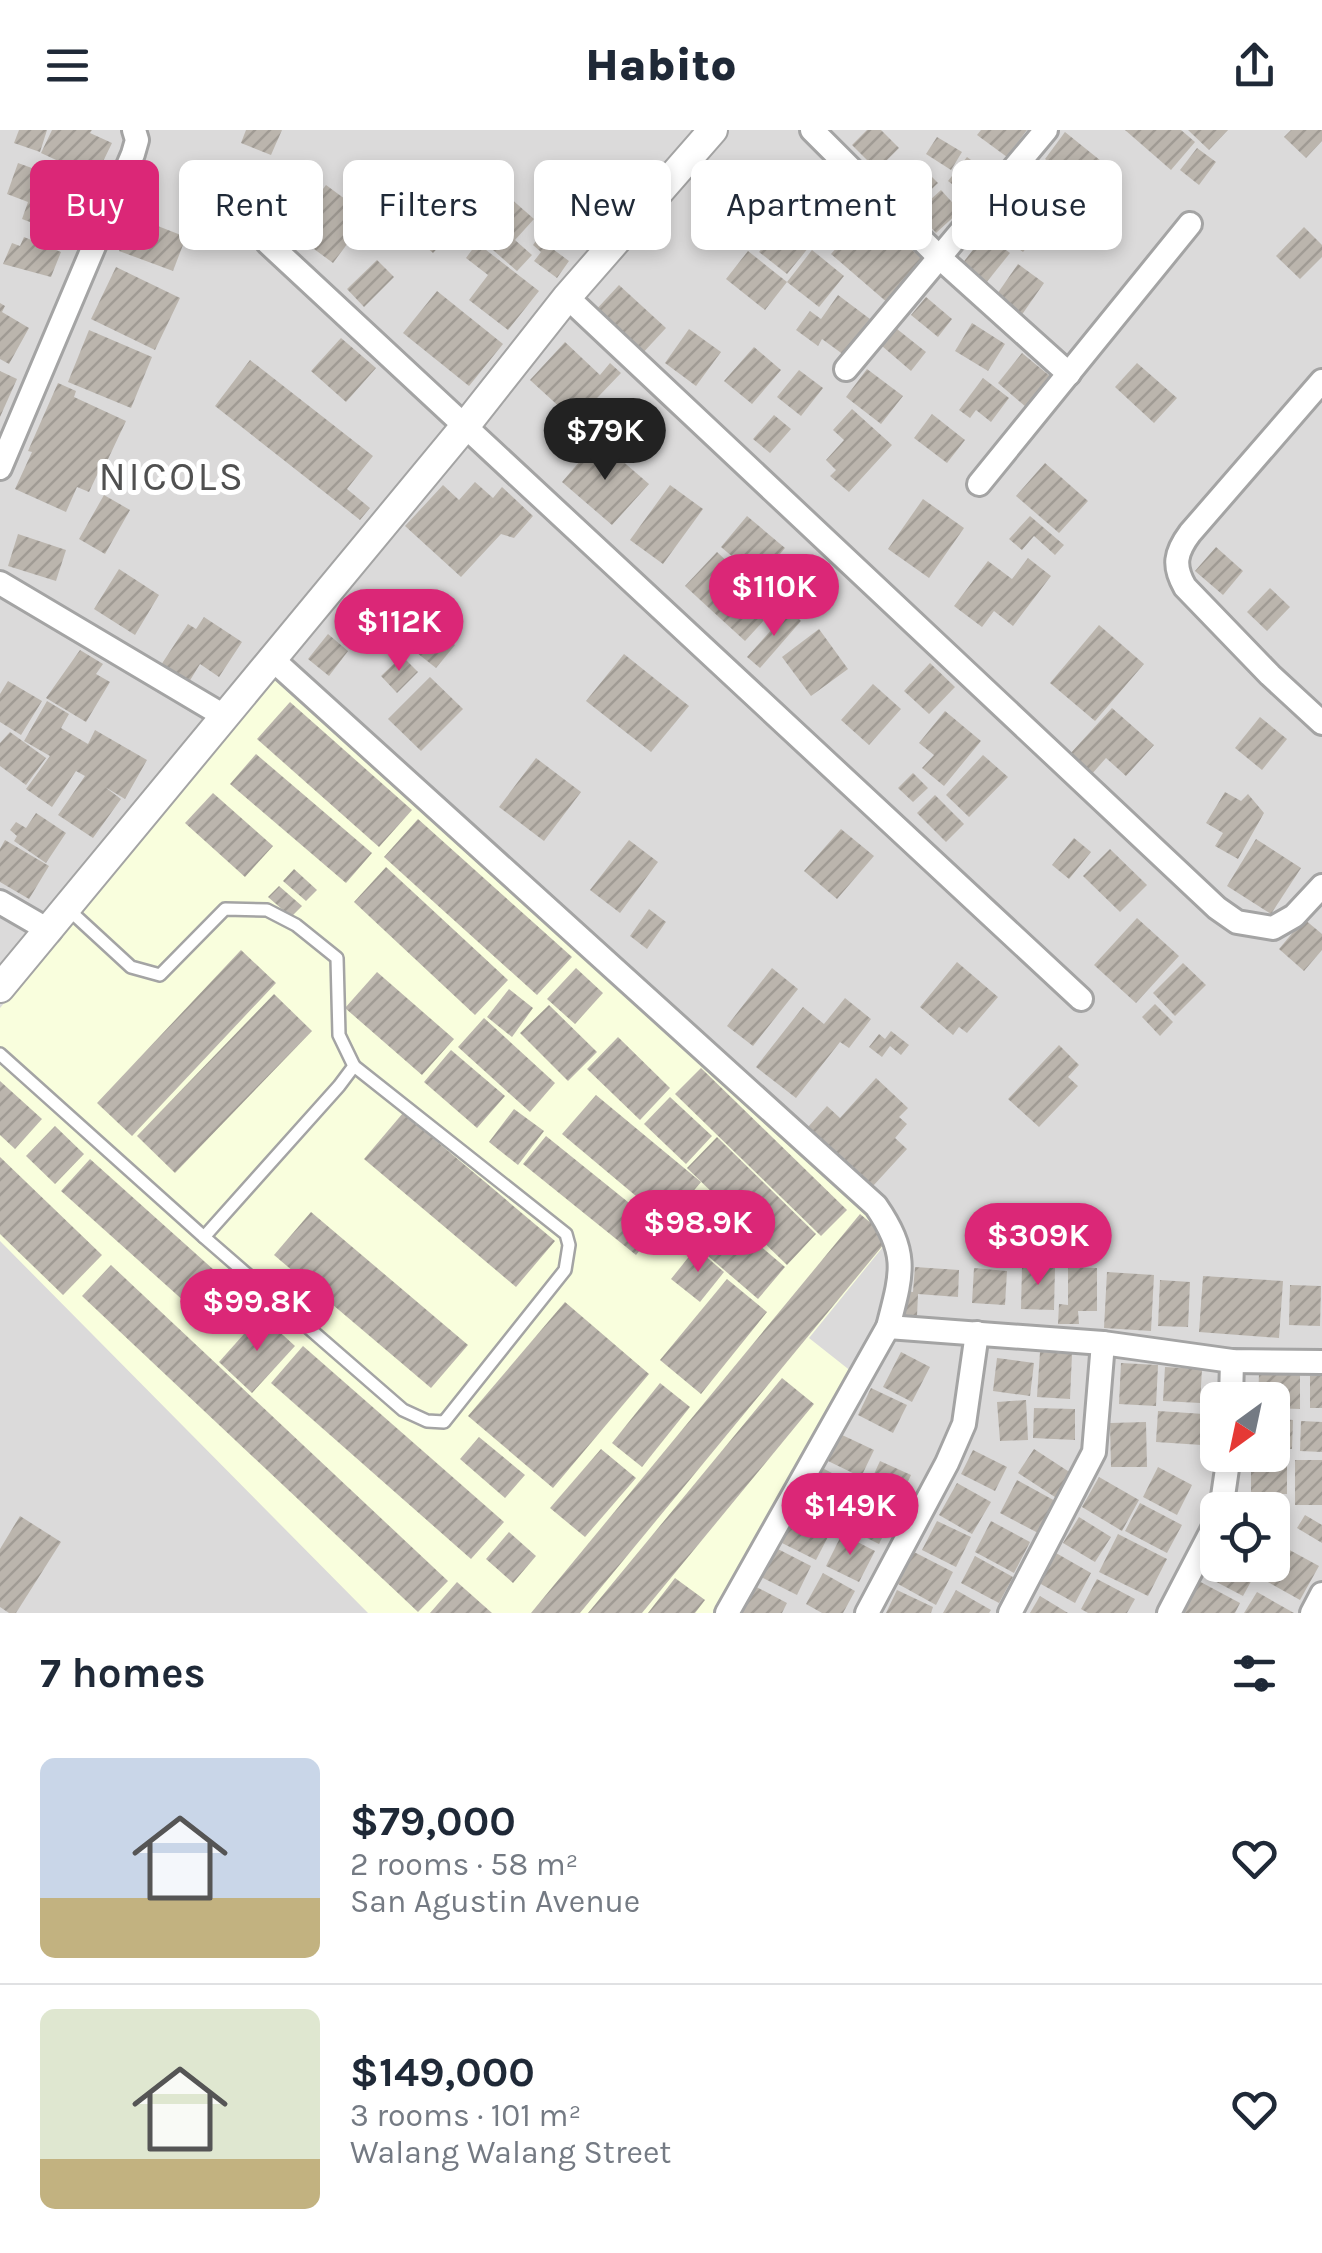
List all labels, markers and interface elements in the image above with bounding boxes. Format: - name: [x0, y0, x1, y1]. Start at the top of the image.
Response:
- icon: menu: [40, 38, 95, 93]
- icon: share: [1227, 38, 1282, 93]
- text: Habito: [585, 39, 737, 91]
- chip: Buy: [30, 160, 159, 250]
- chip: Rent: [179, 160, 323, 250]
- chip: Filters: [343, 160, 514, 250]
- chip: New: [534, 160, 671, 250]
- chip: Apartment: [691, 160, 932, 250]
- chip: House: [952, 160, 1122, 250]
- pin: $79K: [546, 398, 664, 483]
- text: $79K: [566, 412, 644, 449]
- district label: NICOLS: [99, 453, 245, 500]
- pin: $110K: [704, 554, 844, 639]
- text: $110K: [731, 568, 817, 605]
- pin: $112K: [329, 589, 469, 674]
- text: $112K: [356, 603, 442, 640]
- pin: $98.9K: [617, 1190, 779, 1275]
- pin: $309K: [968, 1203, 1108, 1288]
- text: $98.9K: [643, 1204, 753, 1241]
- text: $309K: [987, 1217, 1089, 1254]
- pin: $99.8K: [176, 1269, 338, 1354]
- text: $99.8K: [202, 1283, 312, 1320]
- north arrow: [1200, 1382, 1290, 1472]
- map controls: [1200, 1382, 1290, 1582]
- pin: $149K: [780, 1473, 920, 1558]
- text: $149K: [804, 1487, 896, 1524]
- button: locate: [1200, 1492, 1290, 1582]
- icon: filters: [1227, 1646, 1282, 1701]
- text: 7 homes: [40, 1648, 206, 1698]
- text: $79,000: [350, 1796, 516, 1846]
- icon: home: [120, 1798, 240, 1918]
- icon: heart: [1227, 1831, 1282, 1886]
- text: 2 rooms · 58 m²: [350, 1846, 578, 1883]
- text: San Agustin Avenue: [350, 1883, 640, 1920]
- text: $149,000: [350, 2047, 535, 2097]
- icon: home: [120, 2049, 240, 2169]
- icon: heart: [1227, 2082, 1282, 2137]
- text: 3 rooms · 101 m²: [350, 2097, 581, 2134]
- text: Walang Walang Street: [350, 2134, 671, 2171]

